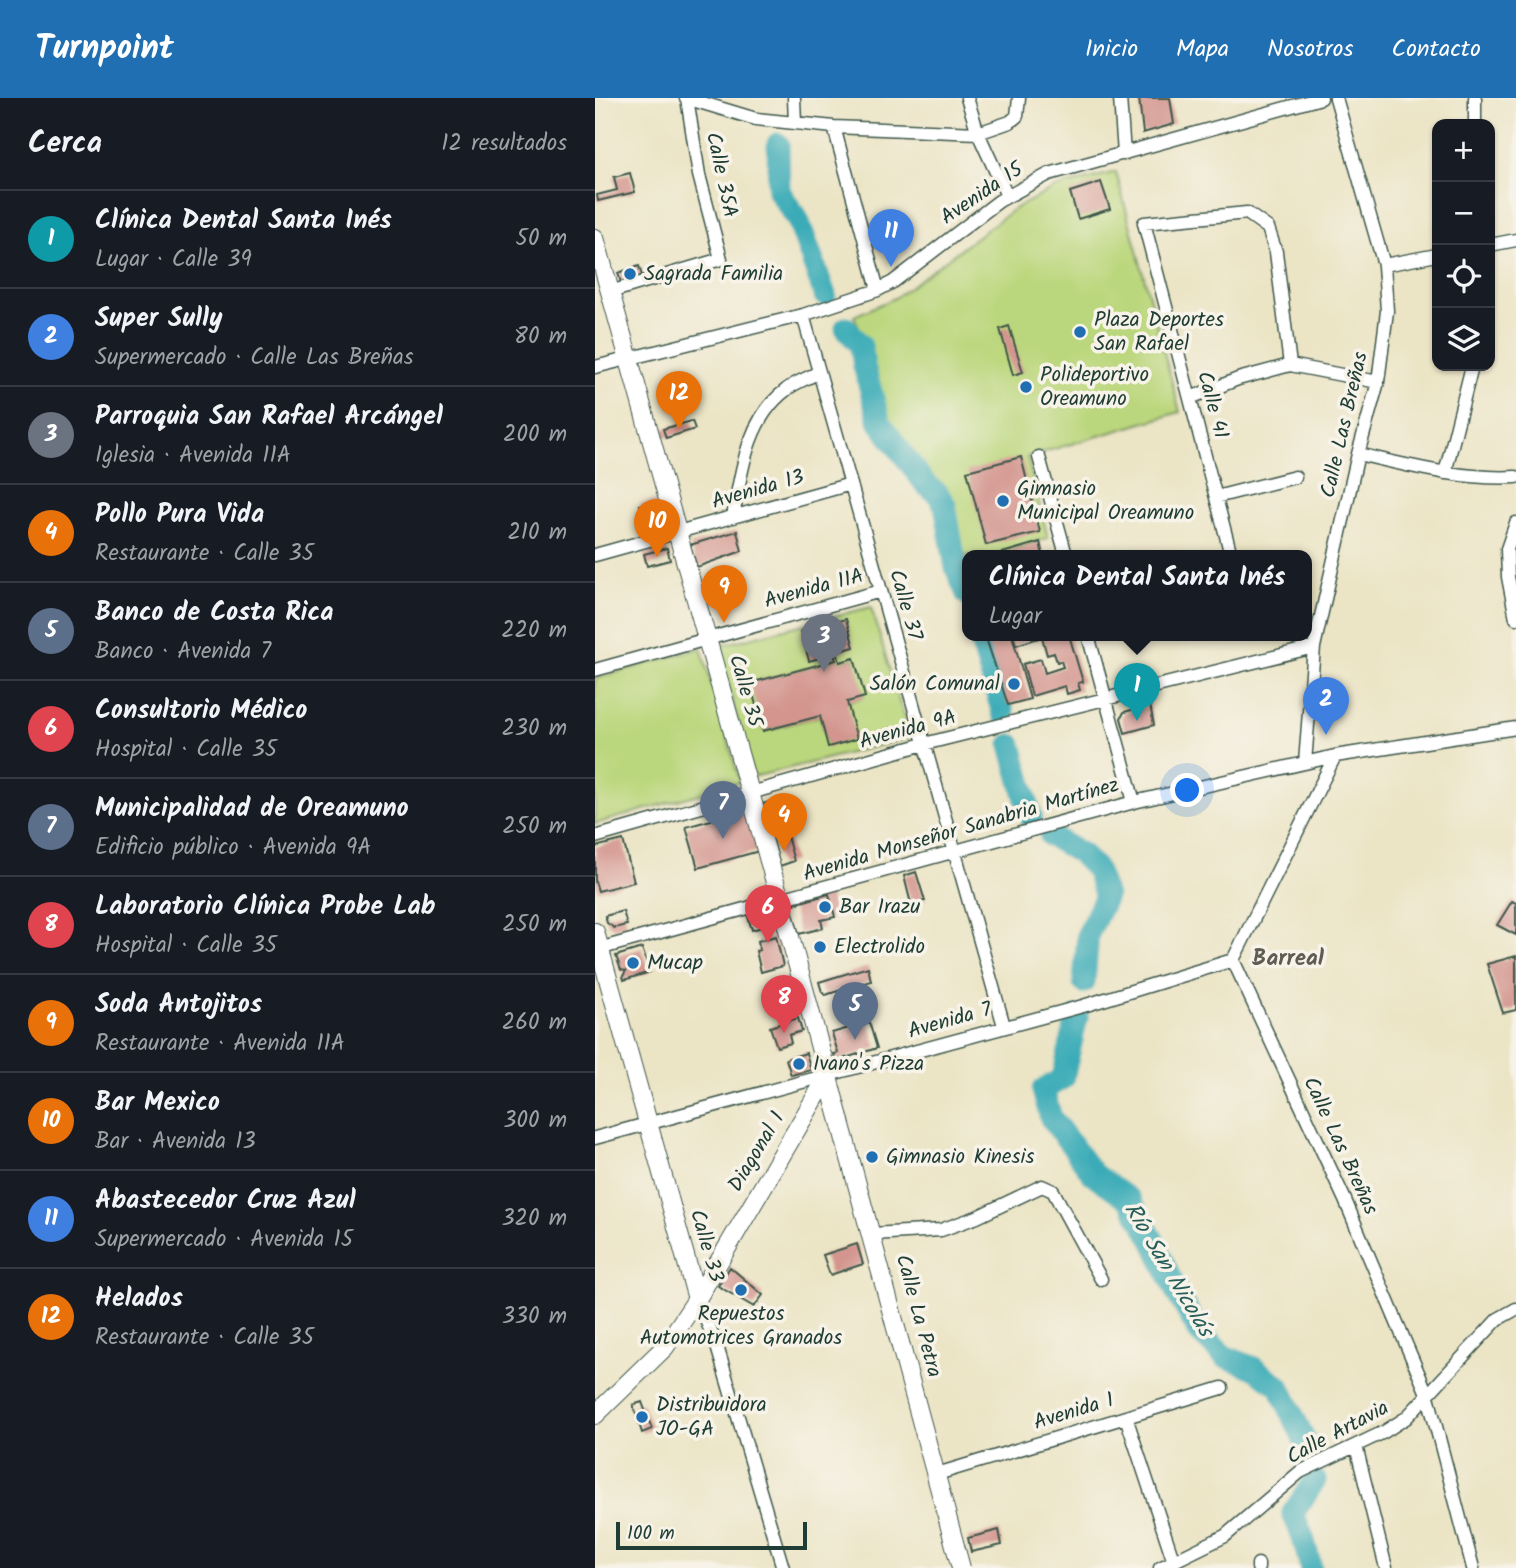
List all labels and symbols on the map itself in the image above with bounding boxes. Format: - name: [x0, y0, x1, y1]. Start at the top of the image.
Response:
- street label: Calle 35A: [696, 129, 746, 221]
- street label: Avenida 15: [934, 153, 1032, 234]
- pin: 11: [868, 209, 914, 267]
- place label: Sagrada Familia: [644, 258, 783, 291]
- marker: Sagrada Familia: [622, 266, 638, 282]
- place label: Plaza Deportes San Rafael: [1094, 304, 1224, 361]
- marker: Plaza Deportes San Rafael: [1072, 324, 1088, 340]
- street label: Calle Las Breñas: [1312, 349, 1378, 501]
- place label: Polideportivo Oreamuno: [1040, 359, 1149, 416]
- street label: Calle 41: [1187, 368, 1237, 442]
- pin: 12: [656, 371, 702, 429]
- marker: Polideportivo Oreamuno: [1018, 379, 1034, 395]
- street label: Avenida 13: [708, 461, 808, 519]
- place label: Gimnasio Municipal Oreamuno: [1017, 473, 1194, 530]
- marker: Gimnasio Municipal Oreamuno: [995, 493, 1011, 509]
- pin: 10: [634, 499, 680, 557]
- street label: Avenida 11A: [760, 560, 868, 618]
- pin: 9: [701, 565, 747, 623]
- street label: Calle 37: [879, 566, 931, 646]
- pin: 3: [801, 614, 847, 672]
- street label: Calle 35: [719, 651, 772, 733]
- pin: 1: [1114, 663, 1160, 721]
- place label: Salón Comunal: [870, 668, 1000, 701]
- marker: Salón Comunal: [1006, 676, 1022, 692]
- pin: 2: [1303, 677, 1349, 735]
- street label: Avenida 9A: [856, 701, 960, 759]
- street label: Avenida Monseñor Sanabria Martínez: [799, 769, 1123, 891]
- your location: [1170, 773, 1204, 807]
- pin: 7: [700, 781, 746, 839]
- pin: 4: [761, 793, 807, 851]
- pin: 6: [745, 885, 791, 943]
- place label: Bar Irazu: [839, 891, 920, 924]
- marker: Bar Irazu: [817, 899, 833, 915]
- place label: Electrolido: [834, 931, 925, 964]
- marker: Electrolido: [812, 939, 828, 955]
- district label: Barreal: [1252, 941, 1325, 977]
- place label: Mucap: [647, 947, 703, 980]
- marker: Mucap: [625, 955, 641, 971]
- pin: 8: [761, 975, 807, 1033]
- pin: 5: [832, 982, 878, 1040]
- street label: Avenida 7: [904, 993, 997, 1049]
- place label: Ivano's Pizza: [813, 1048, 924, 1081]
- marker: Ivano's Pizza: [791, 1056, 807, 1072]
- street label: Calle Las Breñas: [1294, 1071, 1386, 1221]
- street label: Diagonal 1: [720, 1105, 794, 1199]
- place label: Gimnasio Kinesis: [886, 1141, 1034, 1174]
- marker: Gimnasio Kinesis: [864, 1149, 880, 1165]
- water label: Río San Nicolás: [1114, 1196, 1223, 1346]
- street label: Calle 33: [680, 1206, 732, 1286]
- street label: Calle La Petra: [886, 1251, 950, 1381]
- marker: Repuestos Automotrices Granados: [733, 1282, 749, 1298]
- place label: Repuestos Automotrices Granados: [640, 1298, 842, 1355]
- street label: Avenida 1: [1030, 1384, 1118, 1440]
- place label: Distribuidora JO-GA: [656, 1389, 766, 1446]
- street label: Calle Artavia: [1281, 1392, 1395, 1474]
- marker: Distribuidora JO-GA: [634, 1409, 650, 1425]
- scale bar: [616, 1519, 807, 1551]

